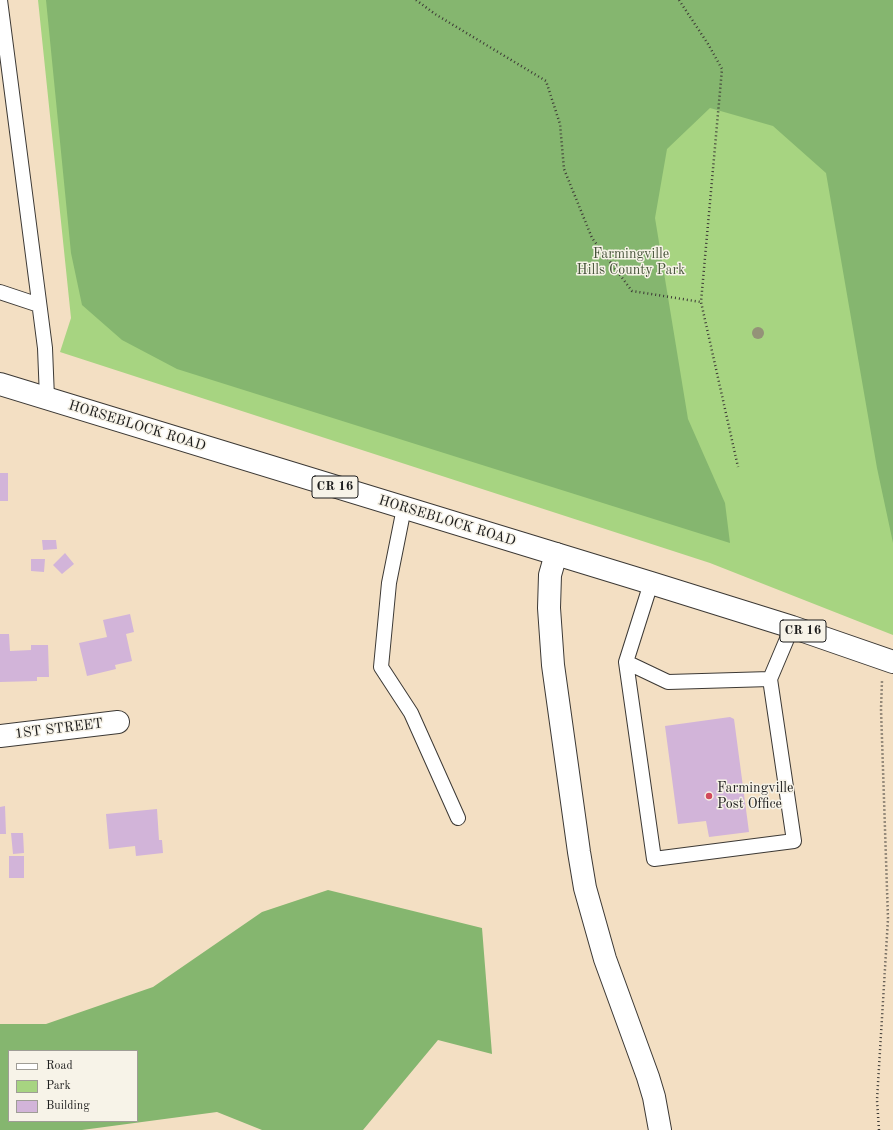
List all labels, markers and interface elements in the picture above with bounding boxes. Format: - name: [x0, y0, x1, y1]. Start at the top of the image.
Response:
- park label: Farmingville Hills County Park: [577, 246, 685, 278]
- street label: HORSEBLOCK ROAD: [66, 397, 208, 455]
- road number: CR 16: [312, 476, 358, 498]
- street label: HORSEBLOCK ROAD: [376, 492, 518, 550]
- road number: CR 16: [780, 620, 826, 642]
- street label: 1ST STREET: [14, 715, 104, 743]
- place label: Farmingville Post Office: [717, 780, 793, 812]
- marker: Farmingville Post Office: [704, 791, 714, 801]
- legend: [8, 1050, 138, 1122]
- text: Road: [46, 1060, 73, 1072]
- text: Park: [46, 1080, 71, 1092]
- text: Building: [46, 1100, 90, 1112]

